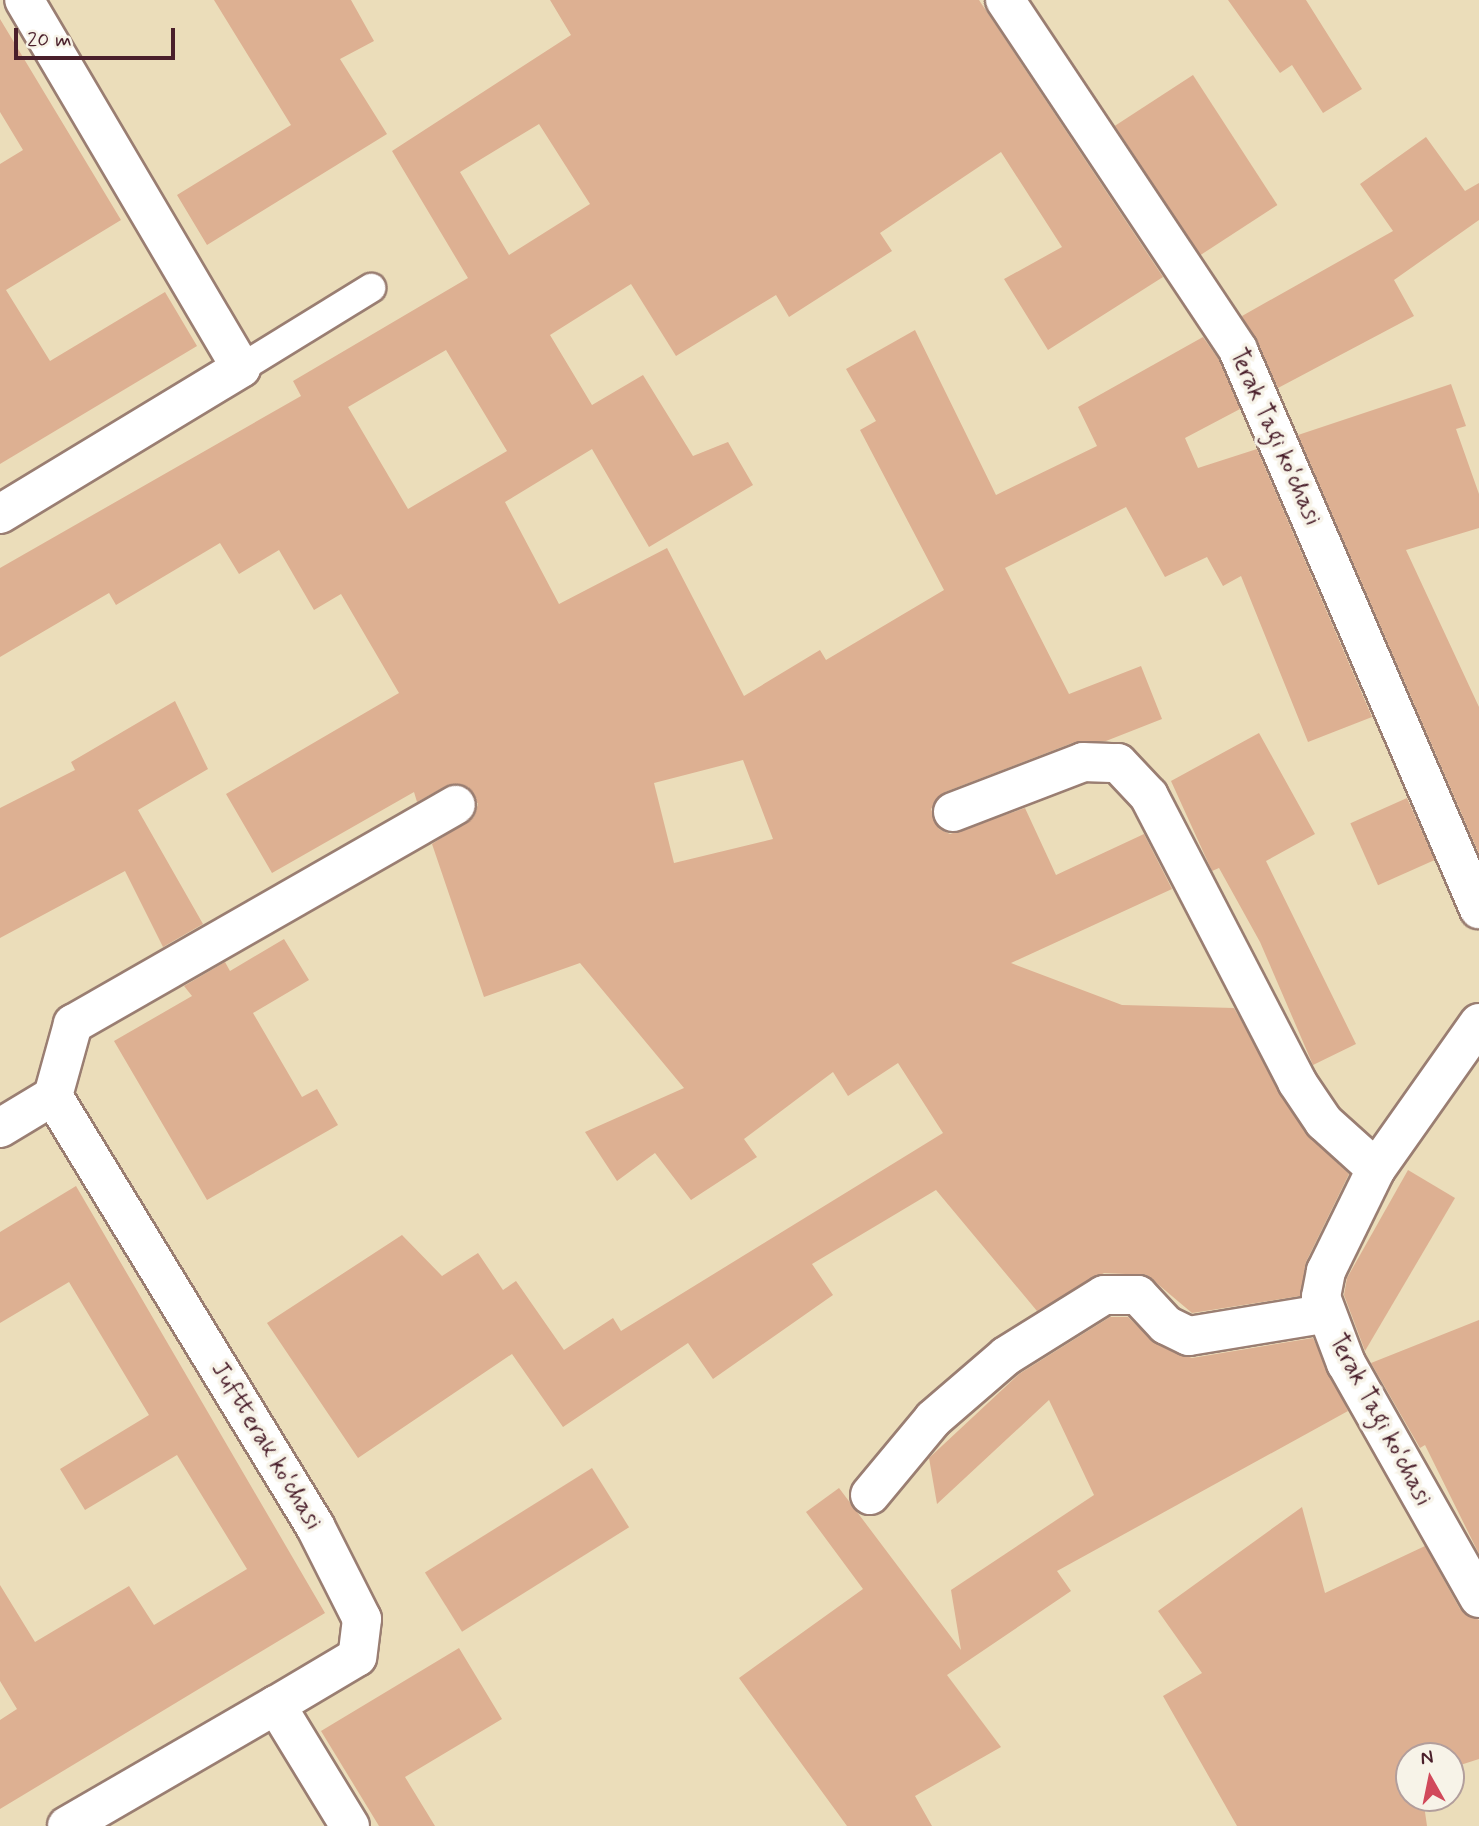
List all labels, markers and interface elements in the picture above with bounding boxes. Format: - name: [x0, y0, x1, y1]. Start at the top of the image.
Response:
- scale bar: [18, 14, 178, 58]
- text: 20 m: [27, 26, 72, 54]
- street label: Terak Tagi koʻchasi: [1224, 346, 1326, 528]
- street label: Terak Tagi koʻchasi: [1324, 1331, 1436, 1509]
- street label: Juftterak koʻchasi: [204, 1356, 328, 1536]
- north arrow: [1395, 1742, 1465, 1812]
- text: N: [1419, 1744, 1435, 1771]

